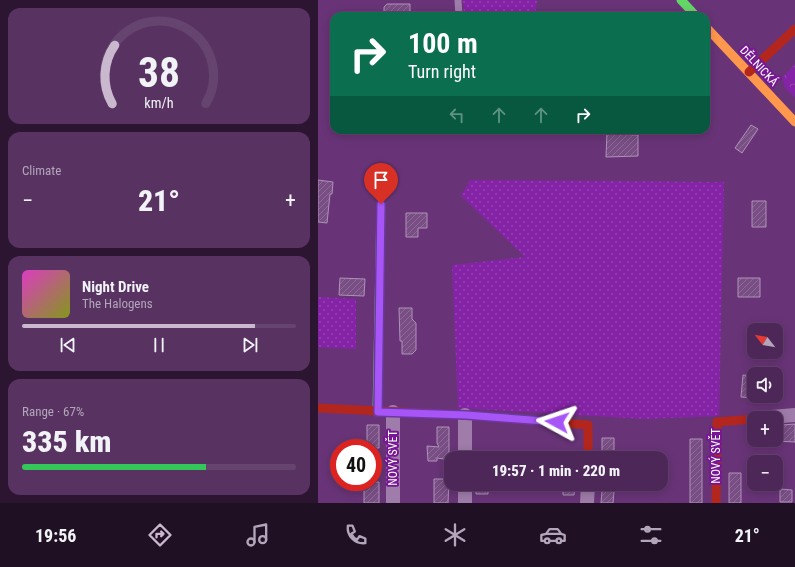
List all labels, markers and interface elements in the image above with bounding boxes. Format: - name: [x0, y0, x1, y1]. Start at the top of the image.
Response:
- text: 100 m: [408, 27, 478, 60]
- icon: right: [342, 28, 394, 80]
- street label: DĚLNICKÁ: [737, 43, 782, 89]
- text: 38: [138, 48, 180, 97]
- text: Turn right: [408, 61, 476, 82]
- text: km/h: [144, 94, 174, 110]
- icon: left: [446, 104, 468, 126]
- icon: ahead: [488, 104, 510, 126]
- icon: ahead: [530, 104, 552, 126]
- icon: right: [572, 104, 594, 126]
- text: Climate: [22, 163, 61, 178]
- pin: [364, 163, 398, 204]
- icon: arrive: [370, 169, 392, 191]
- text: 21°: [138, 183, 180, 218]
- text: −: [22, 188, 33, 213]
- text: +: [285, 188, 296, 213]
- text: Night Drive: [82, 278, 149, 296]
- text: The Halogens: [82, 296, 153, 311]
- north arrow: [747, 323, 783, 359]
- map controls: [747, 323, 783, 491]
- icon: previous: [57, 334, 79, 356]
- icon: pause: [148, 334, 170, 356]
- icon: next: [239, 334, 261, 356]
- button: sound: [747, 367, 783, 403]
- position arrow: [536, 401, 578, 443]
- text: Range · 67%: [22, 404, 84, 419]
- button: +: [747, 411, 783, 447]
- text: 335 km: [22, 424, 111, 459]
- street label: NOVÝ SVĚT: [708, 428, 723, 484]
- street label: NOVÝ SVĚT: [385, 430, 400, 486]
- speed limit sign: 40: [330, 439, 382, 491]
- button: −: [747, 455, 783, 491]
- text: 19:57 · 1 min · 220 m: [492, 462, 620, 480]
- icon: directions: [146, 521, 174, 549]
- icon: music: [244, 521, 272, 549]
- icon: phone: [342, 521, 370, 549]
- icon: climate: [441, 521, 469, 549]
- icon: car: [539, 521, 567, 549]
- icon: filters: [637, 521, 665, 549]
- text: 19:56: [35, 525, 76, 546]
- text: 21°: [735, 525, 760, 546]

